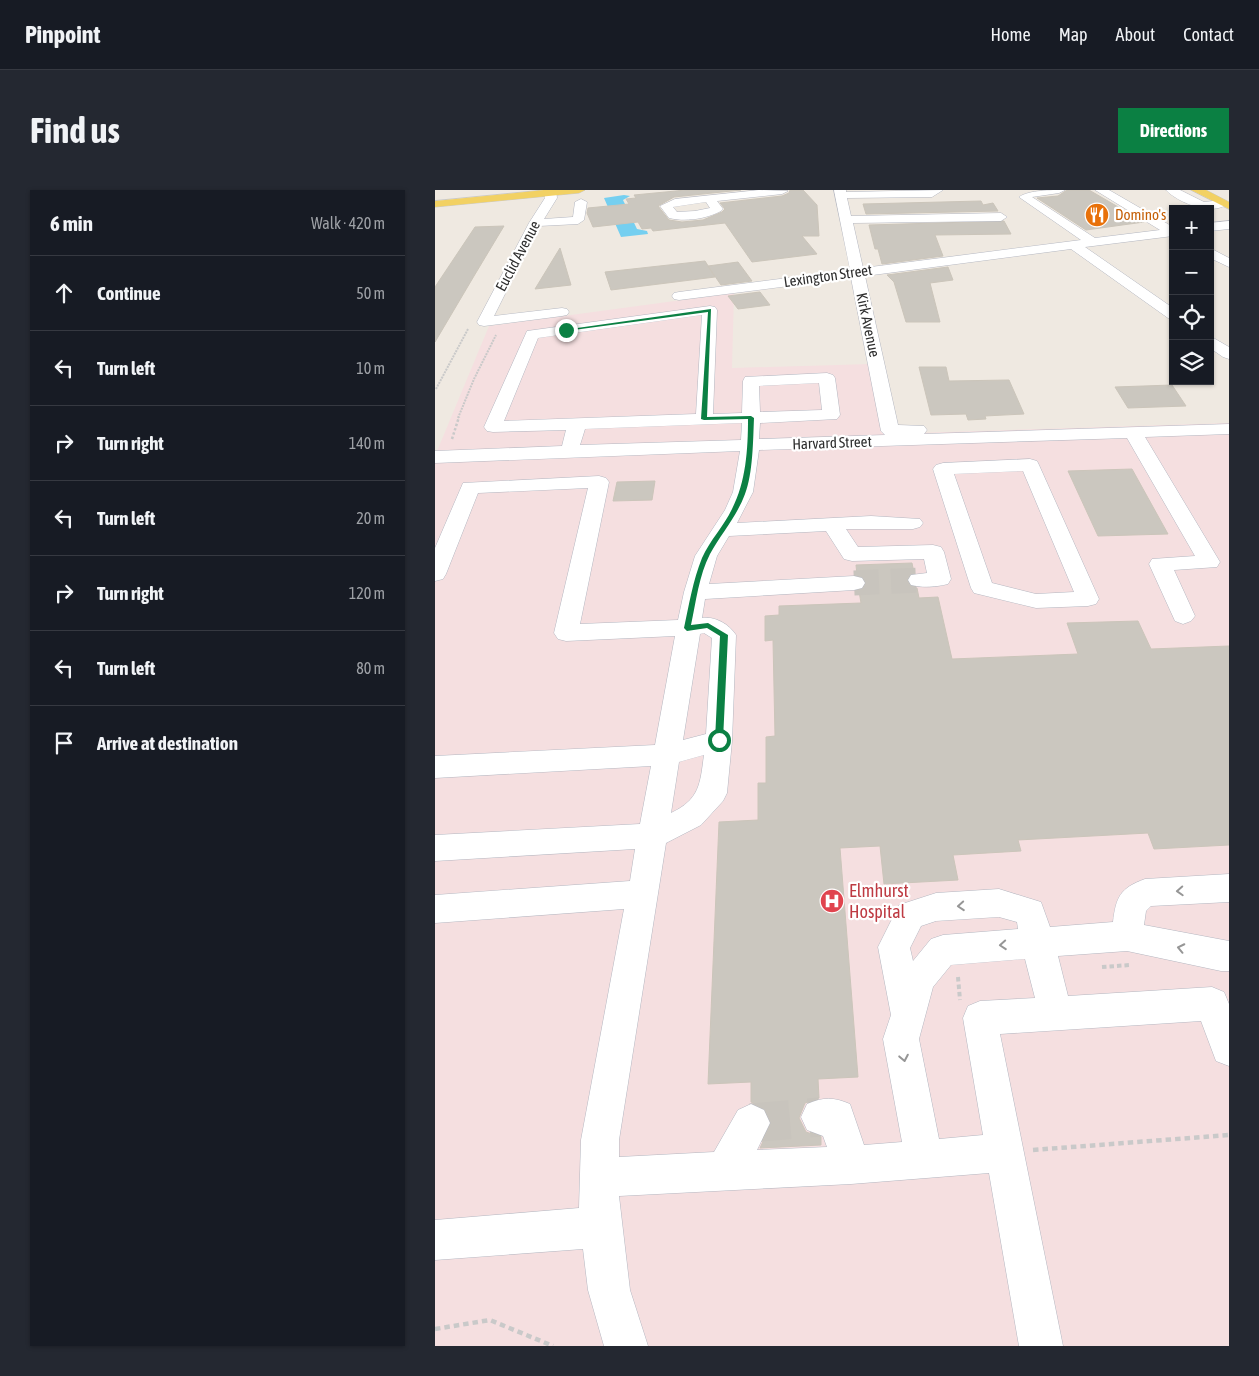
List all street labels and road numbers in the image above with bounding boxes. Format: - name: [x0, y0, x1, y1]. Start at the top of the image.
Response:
- street label: Euclid Avenue: [492, 217, 543, 294]
- street label: Lexington Street: [783, 261, 873, 290]
- street label: Kirk Avenue: [853, 291, 884, 359]
- street label: Harvard Street: [792, 433, 872, 452]

